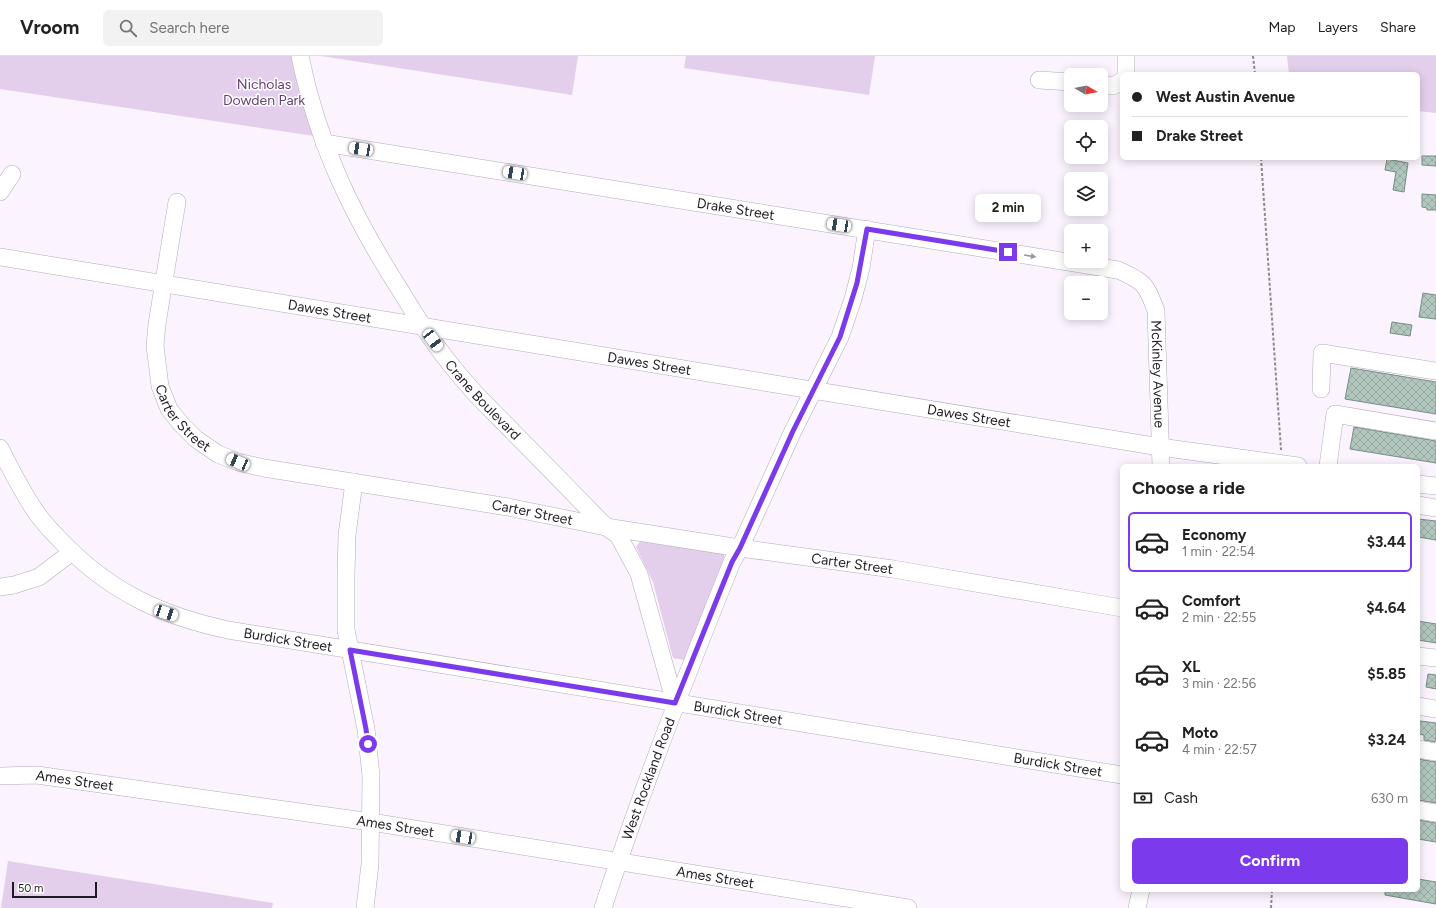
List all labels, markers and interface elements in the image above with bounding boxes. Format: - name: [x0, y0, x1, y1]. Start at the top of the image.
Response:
- search box: [103, 10, 383, 46]
- text: Vroom: [20, 16, 79, 39]
- icon: search: [117, 17, 139, 39]
- text: Search here: [149, 19, 229, 37]
- text: Map: [1268, 19, 1296, 36]
- text: Layers: [1318, 19, 1358, 36]
- text: Share: [1380, 19, 1416, 36]
- north arrow: [1064, 68, 1108, 112]
- map controls: [1064, 68, 1108, 320]
- park label: Nicholas Dowden Park: [223, 76, 305, 109]
- text: West Austin Avenue: [1156, 88, 1295, 106]
- button: locate: [1064, 120, 1108, 164]
- text: Drake Street: [1156, 127, 1243, 145]
- car: [348, 141, 374, 157]
- car: [502, 165, 528, 181]
- button: layers: [1064, 172, 1108, 216]
- street label: Drake Street: [696, 194, 776, 223]
- callout: 2 min: [975, 194, 1041, 222]
- text: 2 min: [992, 200, 1024, 215]
- car: [826, 217, 852, 233]
- button: +: [1064, 224, 1108, 268]
- route end: [999, 243, 1017, 261]
- one-way arrow: [1024, 253, 1036, 259]
- button: −: [1064, 276, 1108, 320]
- street label: Dawes Street: [287, 296, 373, 326]
- street label: McKinley Avenue: [1148, 320, 1168, 429]
- car: [421, 327, 445, 353]
- street label: Dawes Street: [606, 348, 692, 379]
- street label: Crane Boulevard: [442, 356, 524, 443]
- street label: Carter Street: [152, 382, 214, 455]
- street label: Dawes Street: [926, 401, 1012, 431]
- car: [225, 452, 251, 472]
- text: Choose a ride: [1132, 477, 1245, 499]
- street label: Carter Street: [491, 496, 574, 529]
- icon: car: [1134, 524, 1170, 560]
- text: Economy: [1182, 526, 1247, 544]
- text: $3.44: [1367, 533, 1406, 551]
- text: 1 min · 22:54: [1182, 544, 1255, 559]
- street label: Carter Street: [810, 549, 894, 577]
- icon: car: [1134, 590, 1170, 626]
- text: Comfort: [1182, 592, 1241, 610]
- text: $4.64: [1366, 599, 1406, 617]
- car: [153, 604, 179, 622]
- text: 2 min · 22:55: [1182, 610, 1256, 625]
- street label: Burdick Street: [242, 624, 334, 655]
- icon: car: [1134, 656, 1170, 692]
- text: XL: [1182, 658, 1200, 676]
- text: $5.85: [1367, 665, 1406, 683]
- text: 3 min · 22:56: [1182, 676, 1256, 691]
- street label: Burdick Street: [693, 697, 784, 728]
- street label: West Rockland Road: [618, 715, 678, 842]
- icon: car: [1134, 722, 1170, 758]
- text: Moto: [1182, 724, 1218, 742]
- text: $3.24: [1367, 731, 1406, 749]
- route start: [359, 735, 377, 753]
- text: 4 min · 22:57: [1182, 742, 1257, 757]
- street label: Burdick Street: [1012, 749, 1104, 780]
- street label: Ames Street: [35, 766, 115, 794]
- icon: cash: [1132, 787, 1154, 809]
- text: Cash: [1164, 789, 1198, 807]
- text: 630 m: [1371, 791, 1408, 806]
- street label: Ames Street: [355, 812, 435, 840]
- car: [450, 829, 476, 845]
- button: Confirm: [1132, 838, 1408, 884]
- street label: Ames Street: [675, 863, 755, 892]
- scale bar: [12, 880, 97, 899]
- text: 50 m: [18, 882, 43, 895]

